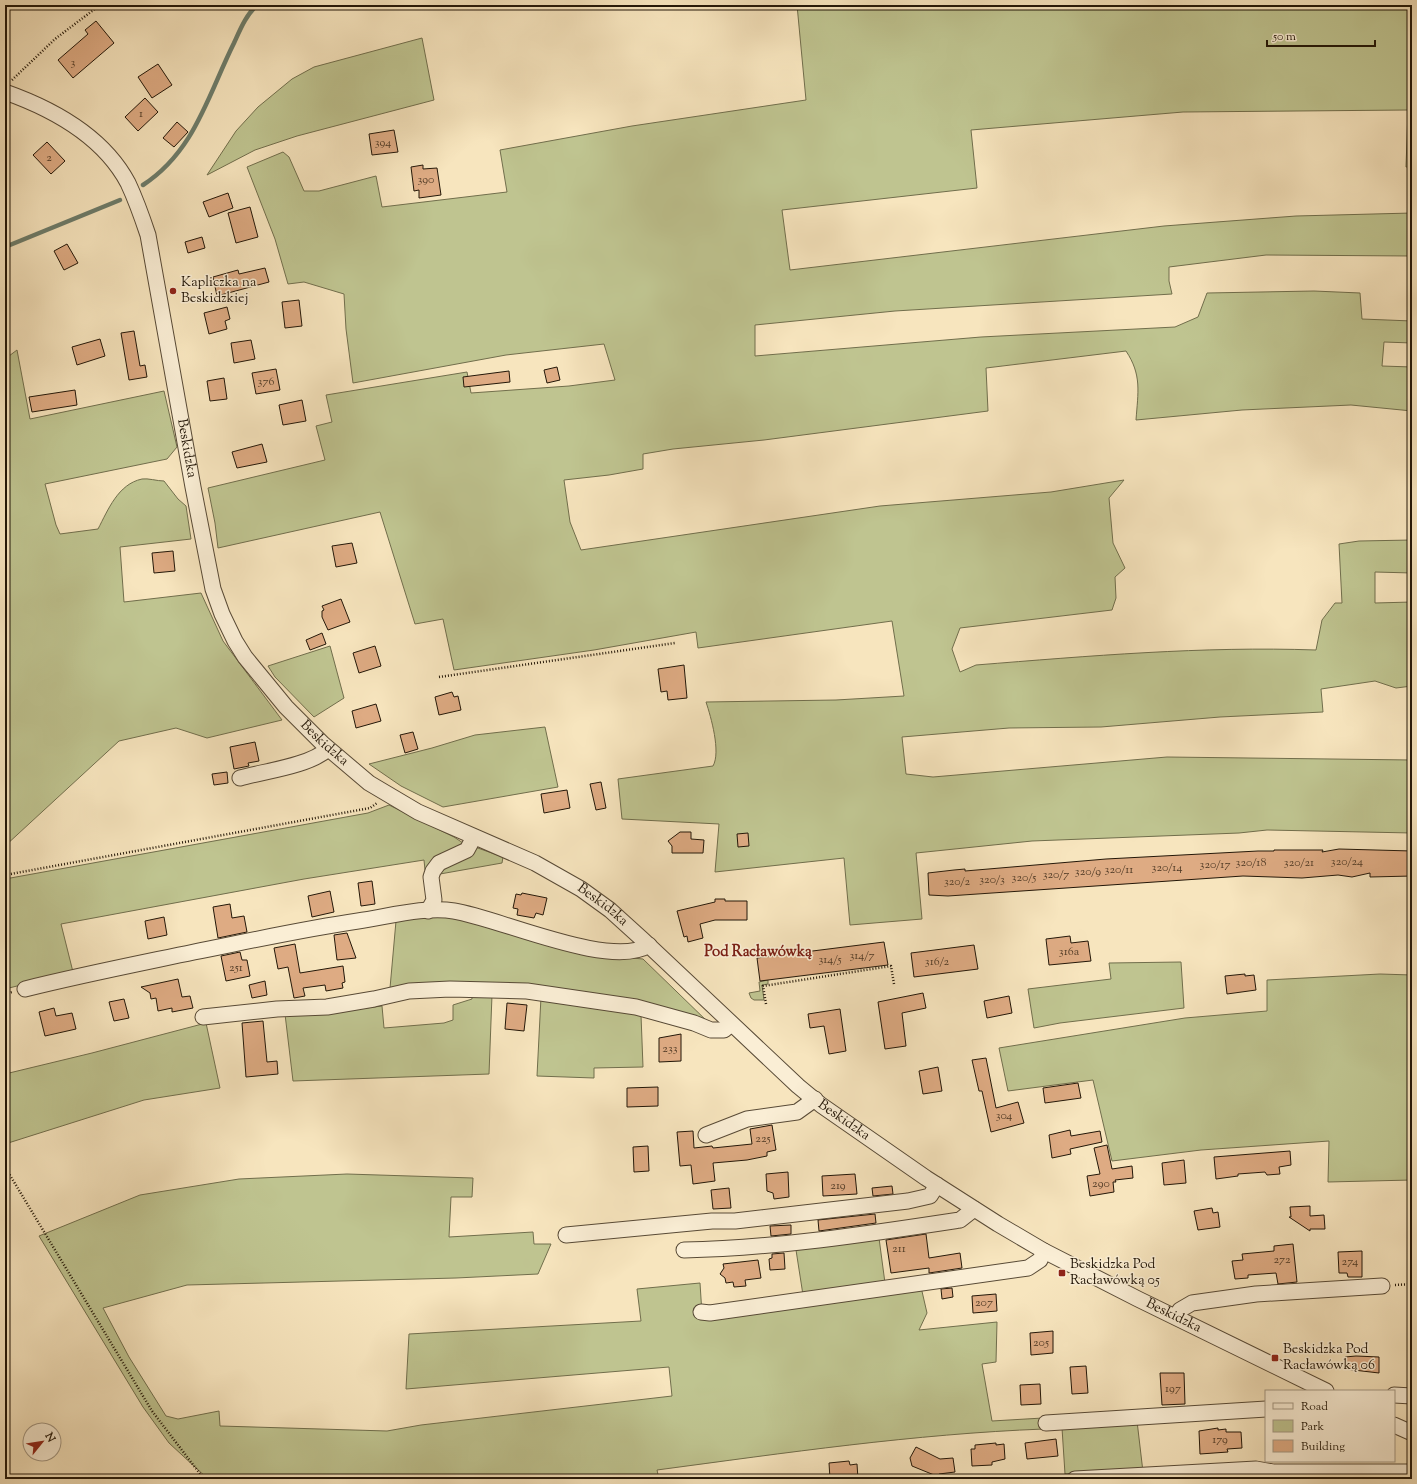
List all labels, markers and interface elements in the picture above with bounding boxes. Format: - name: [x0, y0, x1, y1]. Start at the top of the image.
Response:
- scale bar: [1267, 22, 1375, 48]
- text: 50 m: [1272, 28, 1296, 46]
- house number: 3: [71, 54, 76, 72]
- house number: 1: [139, 105, 143, 123]
- house number: 394: [375, 134, 391, 152]
- house number: 2: [46, 149, 52, 167]
- house number: 390: [418, 171, 434, 189]
- place label: Kapliczka na Beskidzkiej: [181, 273, 257, 309]
- marker: Kapliczka na Beskidzkiej: [168, 286, 178, 296]
- house number: 376: [258, 373, 274, 391]
- street label: Beskidzka: [171, 417, 201, 480]
- street label: Beskidzka: [295, 716, 353, 772]
- house number: 320/24: [1331, 853, 1363, 871]
- house number: 320/18: [1236, 854, 1266, 872]
- house number: 320/21: [1284, 854, 1314, 872]
- house number: 320/17: [1200, 856, 1230, 874]
- house number: 320/14: [1152, 859, 1182, 877]
- house number: 320/11: [1105, 861, 1133, 879]
- house number: 320/9: [1075, 863, 1101, 881]
- house number: 320/7: [1043, 866, 1069, 884]
- house number: 320/5: [1012, 869, 1036, 887]
- house number: 320/3: [979, 871, 1005, 889]
- house number: 320/2: [944, 873, 970, 891]
- street label: Beskidzka: [573, 879, 632, 932]
- district label: Pod Racławówką: [704, 942, 812, 963]
- house number: 316a: [1059, 943, 1080, 961]
- house number: 314/7: [849, 947, 875, 965]
- house number: 314/5: [818, 951, 842, 969]
- house number: 316/2: [925, 953, 950, 971]
- house number: 251: [229, 959, 243, 977]
- house number: 233: [662, 1040, 678, 1058]
- street label: Beskidzka: [813, 1095, 874, 1146]
- house number: 304: [996, 1107, 1012, 1125]
- house number: 225: [755, 1130, 771, 1148]
- house number: 290: [1092, 1175, 1110, 1193]
- house number: 219: [830, 1177, 846, 1195]
- house number: 211: [892, 1240, 906, 1258]
- house number: 272: [1273, 1251, 1291, 1269]
- house number: 274: [1342, 1253, 1358, 1271]
- place label: Beskidzka Pod Racławówką 05: [1070, 1255, 1160, 1291]
- marker: Beskidzka Pod Racławówką 05: [1057, 1268, 1067, 1278]
- house number: 207: [975, 1294, 993, 1312]
- street label: Beskidzka: [1142, 1294, 1205, 1339]
- house number: 205: [1033, 1334, 1049, 1352]
- place label: Beskidzka Pod Racławówką 06: [1283, 1340, 1375, 1376]
- marker: Beskidzka Pod Racławówką 06: [1270, 1353, 1280, 1363]
- house number: 197: [1165, 1380, 1181, 1398]
- legend: [1265, 1390, 1395, 1462]
- text: Road: [1301, 1398, 1328, 1416]
- text: Park: [1301, 1418, 1324, 1436]
- north arrow: [22, 1422, 62, 1462]
- text: N: [40, 1429, 59, 1445]
- house number: 179: [1212, 1431, 1228, 1449]
- text: Building: [1301, 1438, 1345, 1456]

